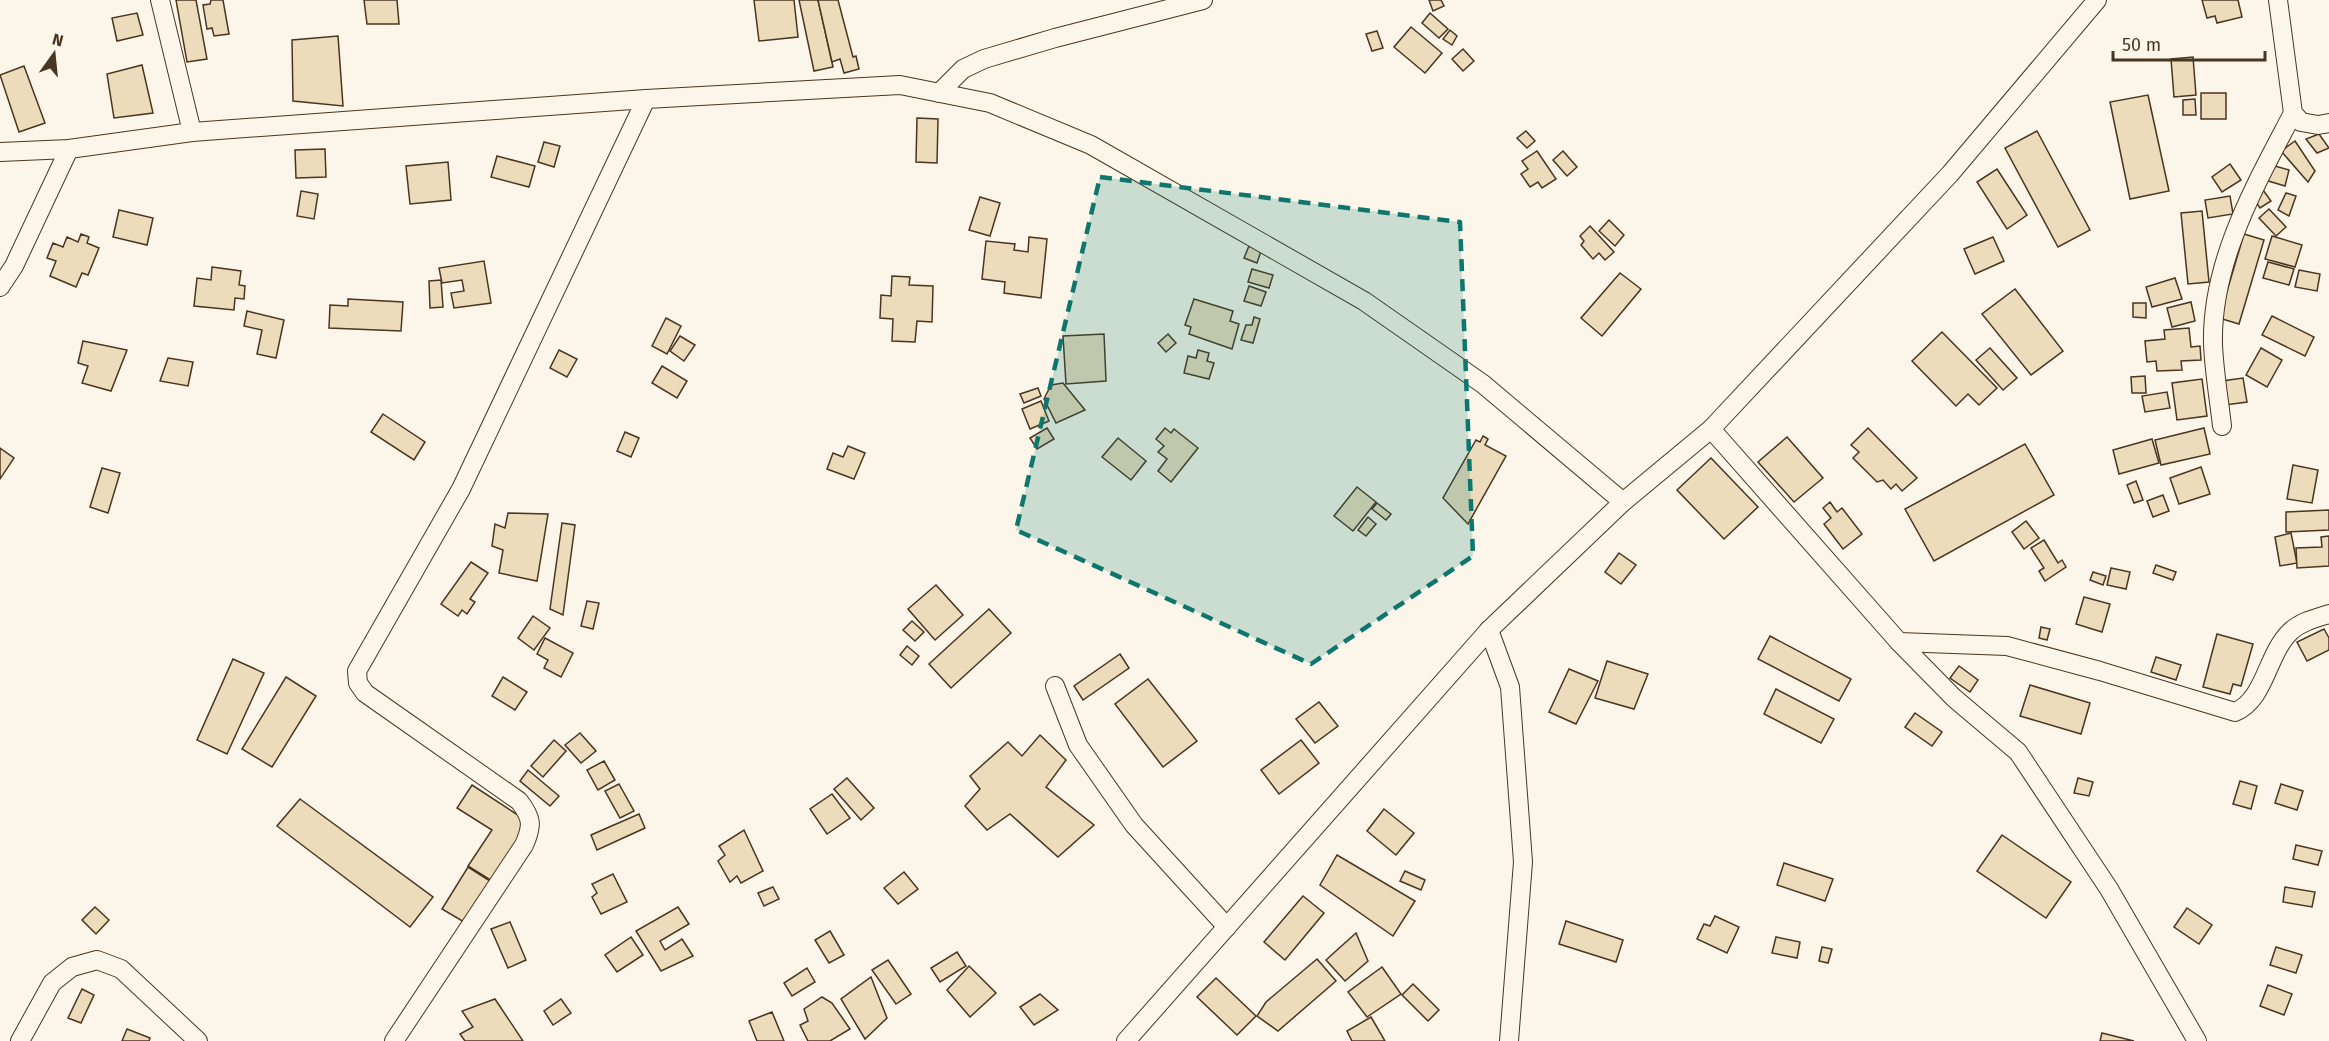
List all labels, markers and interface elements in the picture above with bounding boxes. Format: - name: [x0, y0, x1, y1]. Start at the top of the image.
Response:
- north arrow: [24, 24, 84, 84]
- scale bar: [2113, 24, 2264, 62]
- text: N: [50, 29, 65, 51]
- text: 50 m: [2122, 34, 2161, 56]

